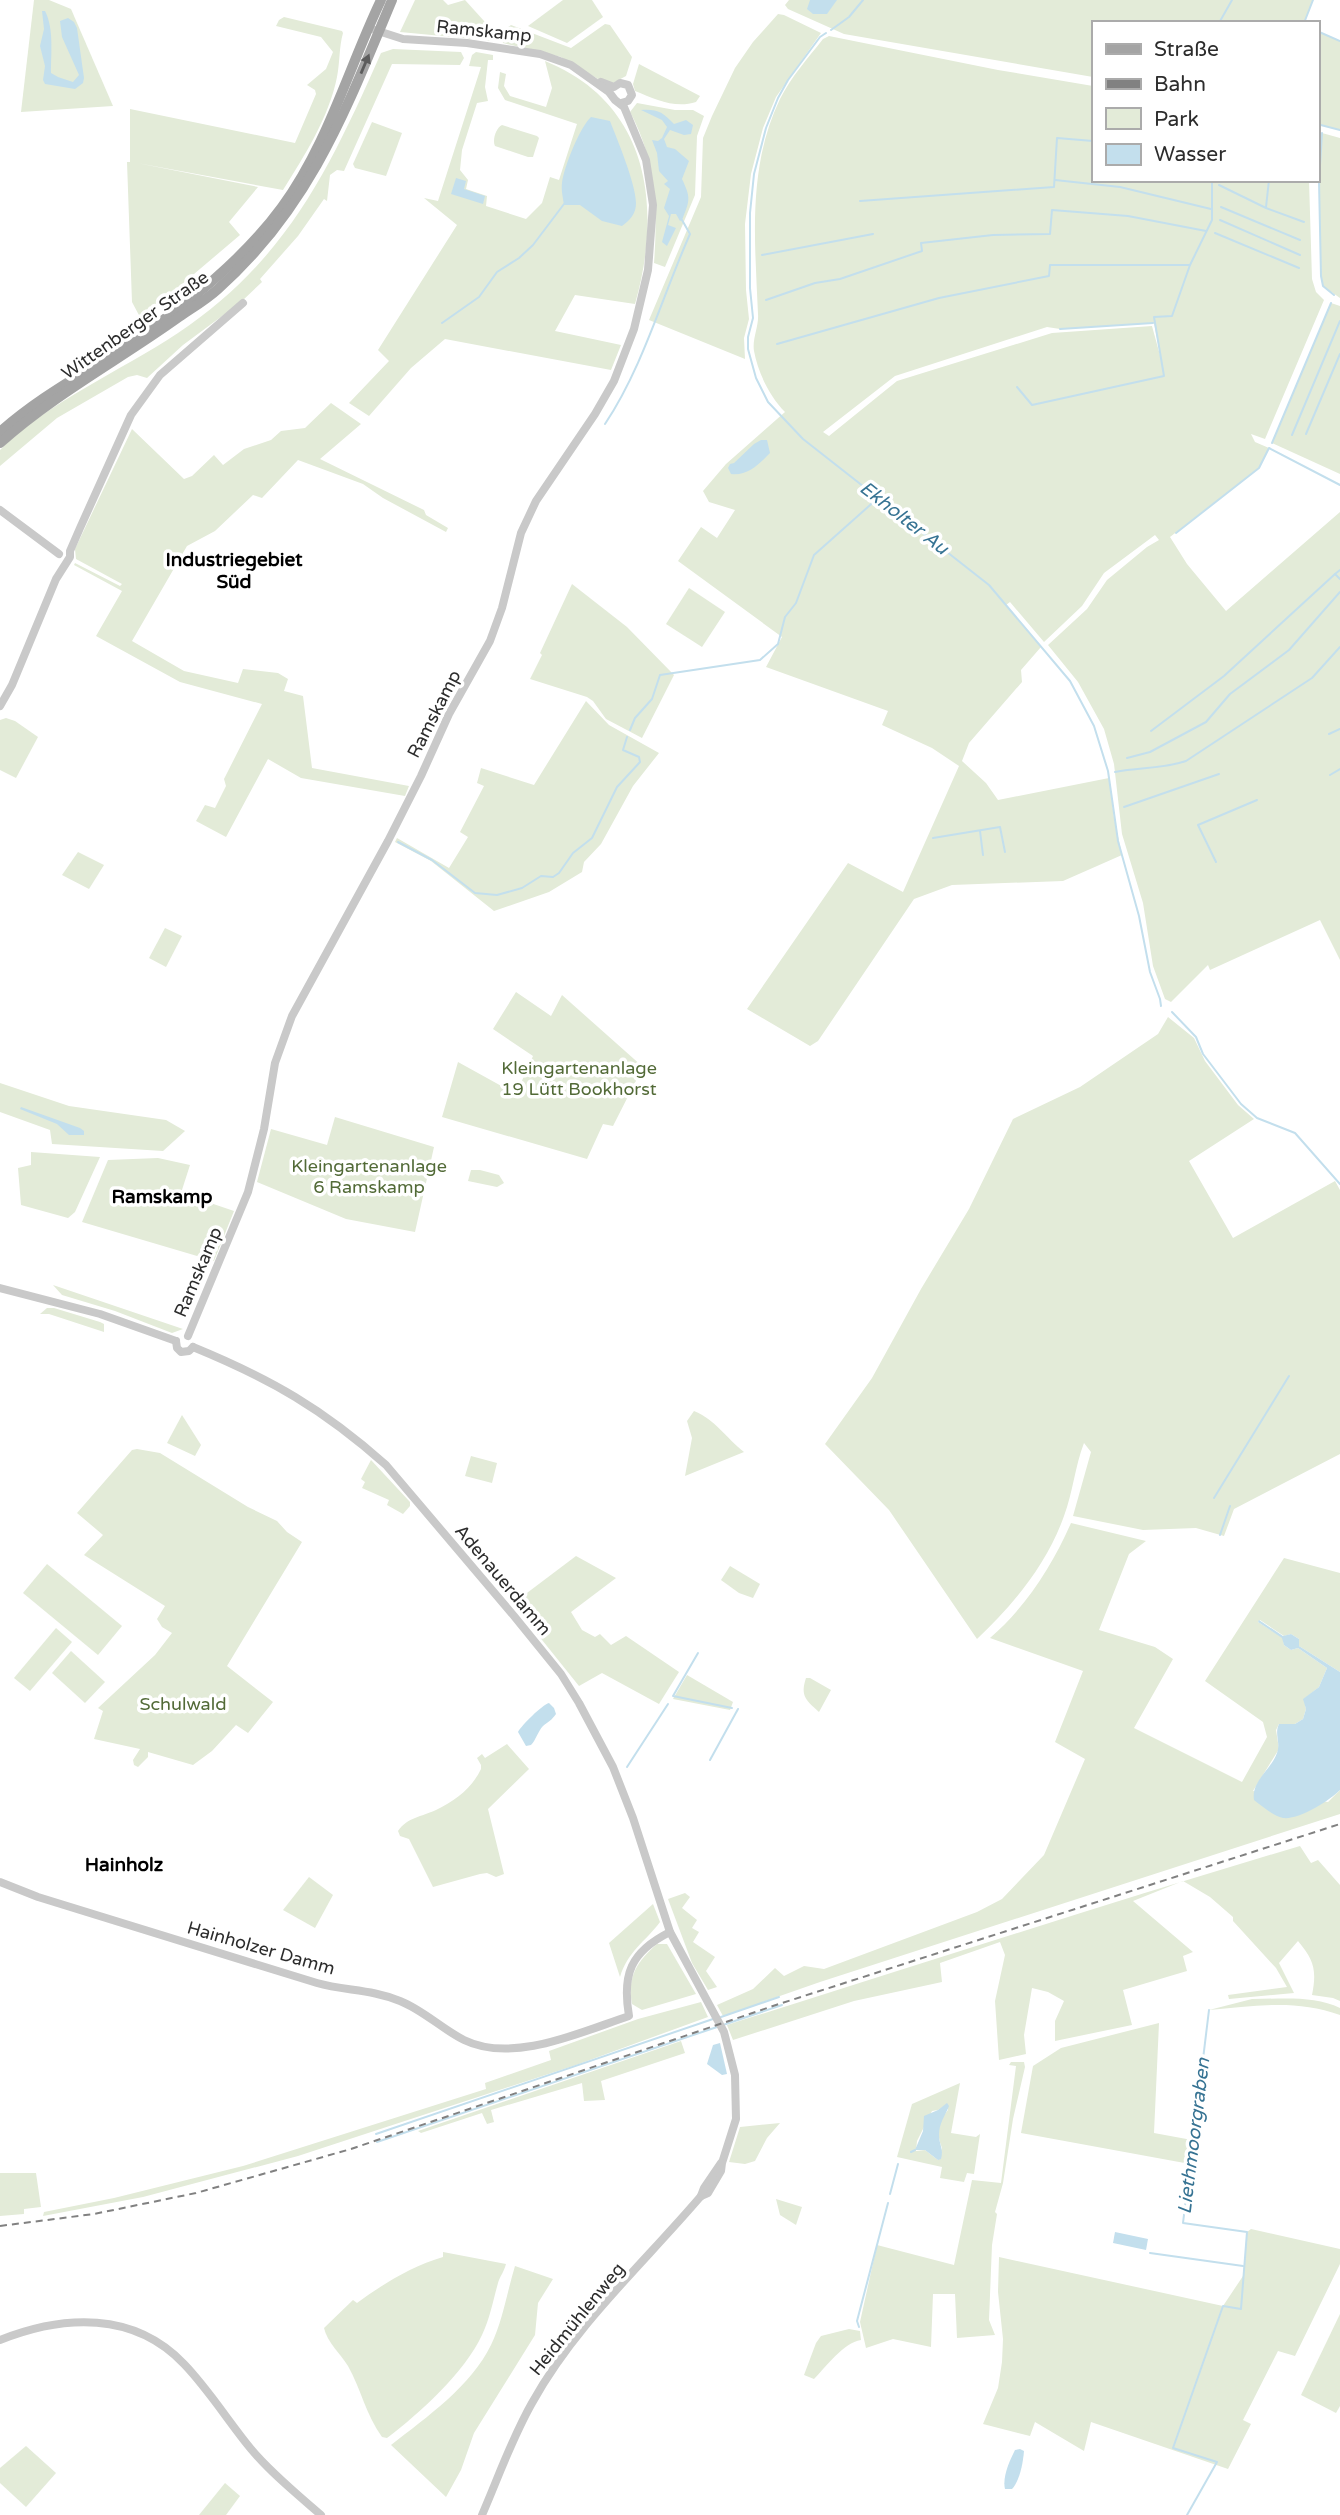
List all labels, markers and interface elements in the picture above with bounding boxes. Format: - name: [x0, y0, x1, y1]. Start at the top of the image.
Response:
- street label: Ramskamp: [435, 15, 533, 47]
- legend: [1092, 21, 1319, 182]
- text: Straße: [1154, 37, 1219, 62]
- one-way arrow: [360, 54, 371, 75]
- text: Bahn: [1154, 72, 1206, 97]
- text: Park: [1154, 107, 1199, 132]
- text: Wasser: [1154, 142, 1226, 167]
- street label: Wittenberger Straße: [57, 266, 213, 384]
- water label: Ekholter Au: [855, 477, 954, 560]
- district label: Industriegebiet Süd: [166, 549, 303, 593]
- street label: Ramskamp: [402, 666, 466, 762]
- park label: Kleingartenanlage 19 Lütt Bookhorst: [501, 1057, 657, 1100]
- park label: Kleingartenanlage 6 Ramskamp: [291, 1155, 447, 1198]
- district label: Ramskamp: [111, 1186, 213, 1209]
- street label: Ramskamp: [169, 1224, 227, 1320]
- street label: Adenauerdamm: [450, 1520, 556, 1640]
- park label: Schulwald: [139, 1693, 227, 1715]
- district label: Hainholz: [85, 1854, 164, 1876]
- street label: Hainholzer Damm: [185, 1916, 337, 1980]
- water label: Liethmoorgraben: [1174, 2056, 1215, 2215]
- street label: Heidmühlenweg: [525, 2258, 629, 2380]

